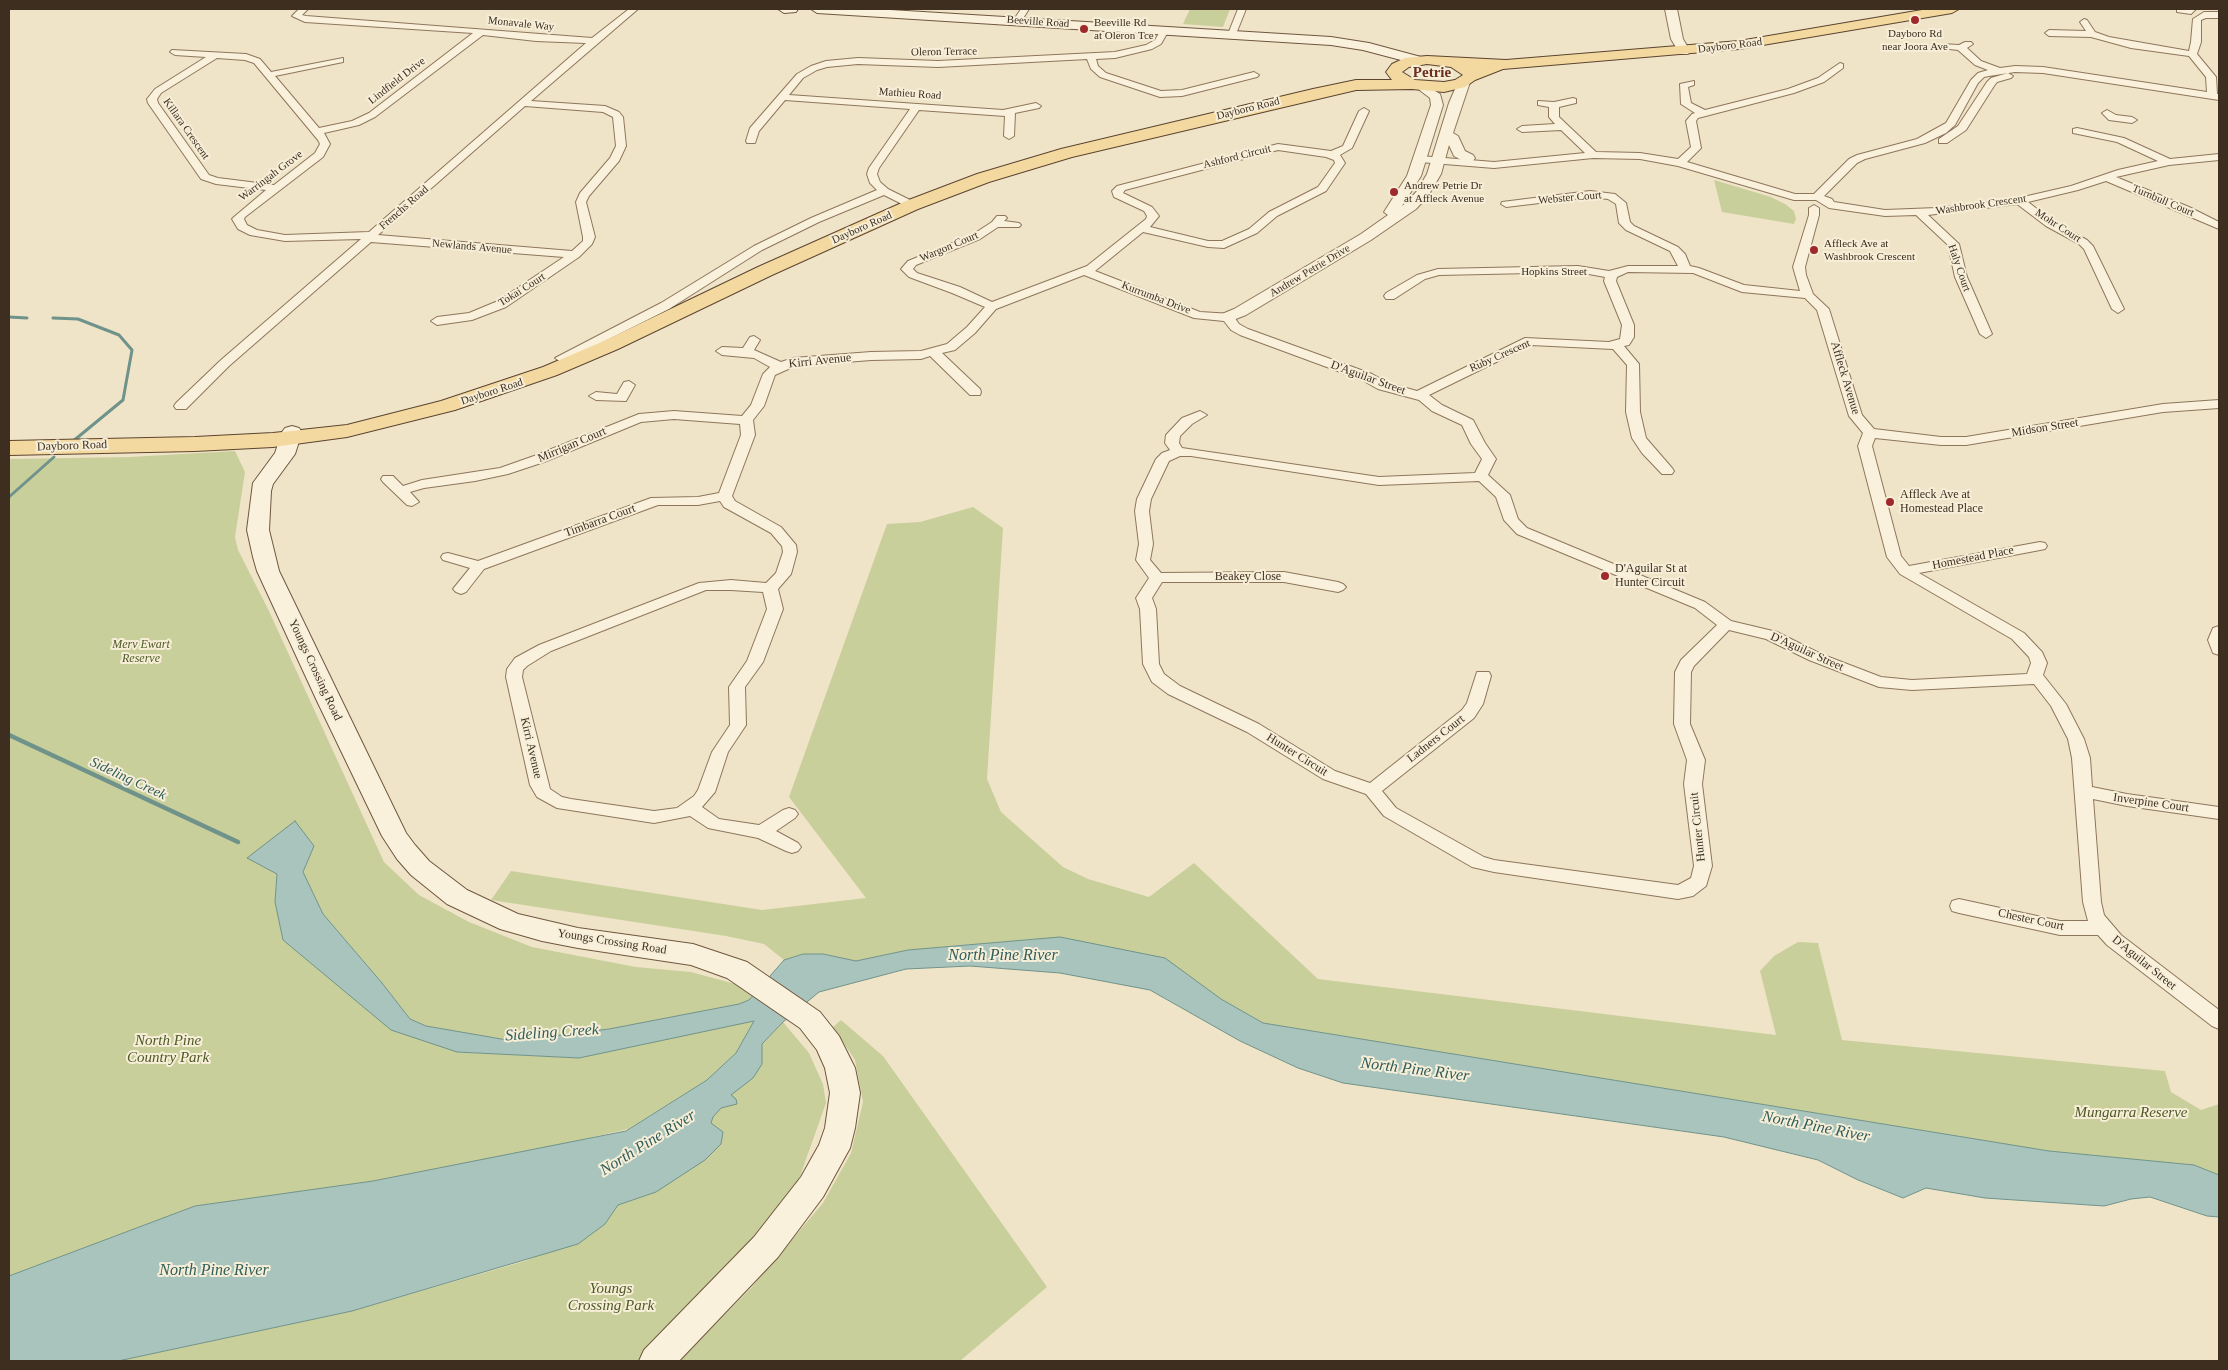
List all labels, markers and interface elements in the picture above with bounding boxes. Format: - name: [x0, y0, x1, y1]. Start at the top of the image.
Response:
- street label: Beeville Road: [1006, 13, 1070, 31]
- street label: Monavale Way: [487, 14, 555, 34]
- marker: Dayboro Rd near Joora Ave: [1909, 14, 1921, 26]
- place label: Beeville Rd at Oleron Tce: [1094, 16, 1154, 42]
- marker: Beeville Rd at Oleron Tce: [1078, 23, 1090, 35]
- place label: Dayboro Rd near Joora Ave: [1882, 27, 1948, 53]
- street label: Dayboro Road: [1697, 36, 1763, 56]
- street label: Oleron Terrace: [911, 45, 977, 59]
- street label: Lindfield Drive: [366, 55, 428, 107]
- district label: Petrie: [1413, 64, 1451, 82]
- street label: Mathieu Road: [878, 85, 942, 103]
- street label: Dayboro Road: [1215, 95, 1281, 123]
- street label: Killara Crescent: [160, 96, 212, 162]
- street label: Ashford Circuit: [1202, 142, 1272, 172]
- street label: Warringah Grove: [237, 148, 305, 204]
- place label: Andrew Petrie Dr at Affleck Avenue: [1404, 179, 1484, 205]
- street label: Turnbull Court: [2130, 182, 2196, 220]
- street label: Frenchs Road: [377, 183, 431, 233]
- marker: Andrew Petrie Dr at Affleck Avenue: [1388, 186, 1400, 198]
- street label: Webster Court: [1538, 189, 1602, 207]
- street label: Washbrook Crescent: [1935, 192, 2027, 218]
- street label: Mohr Court: [2032, 206, 2084, 246]
- street label: Dayboro Road: [830, 209, 894, 247]
- street label: Wargon Court: [918, 229, 980, 265]
- street label: Newlands Avenue: [432, 237, 512, 257]
- place label: Affleck Ave at Washbrook Crescent: [1824, 237, 1915, 263]
- street label: Andrew Petrie Drive: [1267, 242, 1353, 300]
- street label: Haly Court: [1945, 243, 1973, 293]
- marker: Affleck Ave at Washbrook Crescent: [1808, 244, 1820, 256]
- street label: Hopkins Street: [1521, 265, 1587, 279]
- street label: Tokai Court: [496, 270, 548, 310]
- street label: Kurrumba Drive: [1120, 279, 1192, 317]
- street label: Ruby Crescent: [1468, 337, 1532, 375]
- street label: Affleck Avenue: [1827, 340, 1863, 416]
- street label: Kirri Avenue: [788, 351, 852, 371]
- street label: D'Aguilar Street: [1329, 358, 1407, 398]
- street label: Dayboro Road: [459, 376, 525, 408]
- street label: Midson Street: [2010, 416, 2080, 440]
- street label: Mirrigan Court: [536, 424, 608, 466]
- street label: Dayboro Road: [37, 438, 107, 454]
- place label: Affleck Ave at Homestead Place: [1900, 488, 1983, 516]
- marker: Affleck Ave at Homestead Place: [1884, 496, 1896, 508]
- street label: Timbarra Court: [563, 501, 637, 541]
- street label: Homestead Place: [1931, 543, 2015, 573]
- place label: D'Aguilar St at Hunter Circuit: [1615, 562, 1687, 590]
- street label: Beakey Close: [1215, 570, 1281, 584]
- marker: D'Aguilar St at Hunter Circuit: [1599, 570, 1611, 582]
- street label: Youngs Crossing Road: [285, 617, 345, 723]
- street label: D'Aguilar Street: [1768, 629, 1846, 675]
- park label: Merv Ewart Reserve: [112, 638, 170, 666]
- street label: Ladners Court: [1404, 712, 1468, 766]
- street label: Kirri Avenue: [517, 716, 545, 780]
- street label: Hunter Circuit: [1264, 730, 1330, 780]
- water label: Sideling Creek: [87, 754, 169, 804]
- street label: Inverpine Court: [2112, 791, 2190, 815]
- street label: Hunter Circuit: [1687, 792, 1709, 862]
- street label: Chester Court: [1997, 906, 2065, 934]
- street label: Youngs Crossing Road: [556, 926, 668, 958]
- street label: D'Aguilar Street: [2109, 933, 2179, 993]
- water label: North Pine River: [948, 946, 1058, 966]
- water label: Sideling Creek: [504, 1020, 600, 1046]
- park label: North Pine Country Park: [127, 1032, 209, 1067]
- water label: North Pine River: [1360, 1054, 1470, 1086]
- park label: Mungarra Reserve: [2075, 1104, 2187, 1122]
- water label: North Pine River: [597, 1106, 699, 1180]
- water label: North Pine River: [1761, 1107, 1871, 1147]
- water label: North Pine River: [159, 1261, 269, 1281]
- park label: Youngs Crossing Park: [568, 1280, 654, 1315]

